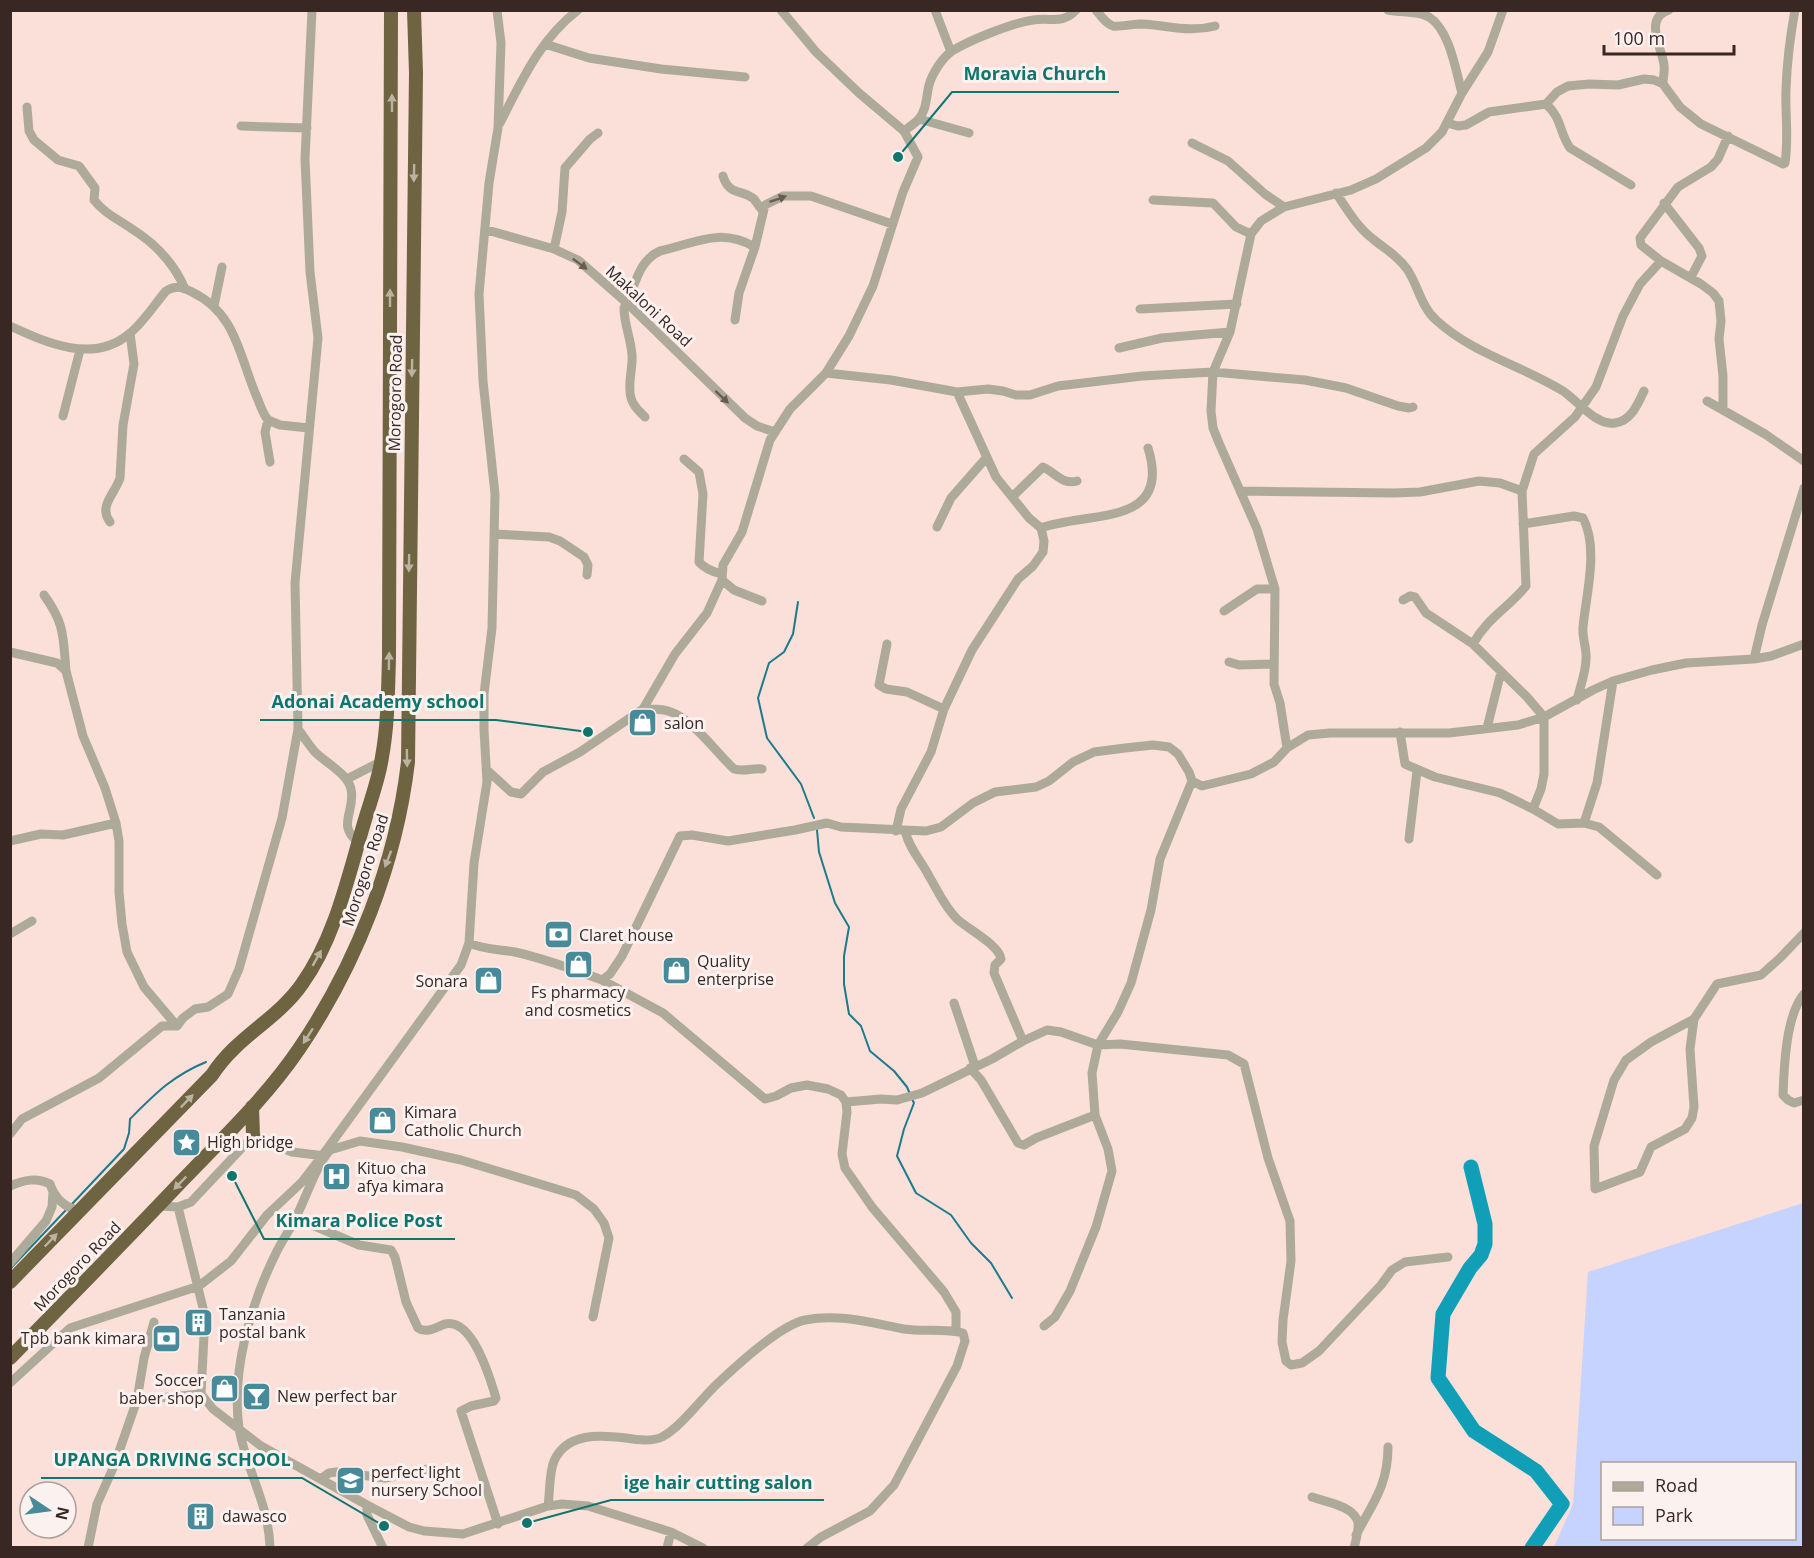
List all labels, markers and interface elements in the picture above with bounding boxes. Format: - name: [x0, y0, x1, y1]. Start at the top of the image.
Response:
- scale bar: [1604, 18, 1734, 56]
- text: 100 m: [1613, 26, 1665, 50]
- callout: Moravia Church: [952, 56, 1119, 92]
- text: Moravia Church: [964, 61, 1106, 85]
- one-way arrow: [387, 94, 397, 113]
- one-way arrow: [409, 164, 419, 183]
- one-way arrow: [770, 194, 788, 204]
- one-way arrow: [572, 258, 588, 270]
- street label: Makaloni Road: [601, 260, 697, 352]
- one-way arrow: [385, 289, 395, 308]
- street label: Morogoro Road: [383, 334, 407, 452]
- one-way arrow: [407, 359, 417, 378]
- one-way arrow: [715, 390, 730, 404]
- one-way arrow: [404, 554, 414, 573]
- one-way arrow: [384, 652, 393, 671]
- callout: Adonai Academy school: [260, 684, 496, 720]
- text: Adonai Academy school: [272, 689, 484, 713]
- shop icon: salon: [627, 707, 659, 739]
- place label: salon: [664, 712, 704, 734]
- one-way arrow: [402, 749, 412, 768]
- street label: Morogoro Road: [336, 811, 394, 929]
- one-way arrow: [383, 850, 392, 868]
- bank icon: Claret house: [542, 919, 574, 951]
- place label: Claret house: [579, 924, 673, 946]
- shop icon: Fs pharmacy and cosmetics: [562, 948, 594, 980]
- one-way arrow: [312, 949, 322, 966]
- place label: Quality enterprise: [697, 950, 774, 990]
- shop icon: Quality enterprise: [660, 954, 692, 986]
- shop icon: Sonara: [473, 965, 505, 997]
- place label: Sonara: [415, 970, 468, 992]
- place label: Fs pharmacy and cosmetics: [525, 981, 631, 1021]
- one-way arrow: [302, 1027, 313, 1044]
- one-way arrow: [180, 1093, 194, 1108]
- place label: Kimara Catholic Church: [404, 1101, 522, 1141]
- shop icon: Kimara Catholic Church: [367, 1105, 399, 1137]
- place icon: High bridge: [170, 1126, 202, 1158]
- place label: High bridge: [207, 1131, 293, 1153]
- place label: Kituo cha afya kimara: [357, 1157, 444, 1197]
- hospital icon: Kituo cha afya kimara: [320, 1161, 352, 1193]
- one-way arrow: [174, 1175, 188, 1189]
- callout: Kimara Police Post: [264, 1203, 455, 1239]
- text: Kimara Police Post: [276, 1208, 443, 1232]
- street label: Morogoro Road: [28, 1216, 126, 1316]
- one-way arrow: [44, 1234, 58, 1248]
- place label: Tanzania postal bank: [219, 1303, 306, 1343]
- building icon: Tanzania postal bank: [182, 1307, 214, 1339]
- bank icon: Tpb bank kimara: [151, 1322, 183, 1354]
- place label: Tpb bank kimara: [21, 1327, 146, 1349]
- place label: Soccer baber shop: [119, 1369, 204, 1409]
- shop icon: Soccer baber shop: [209, 1373, 241, 1405]
- bar icon: New perfect bar: [240, 1380, 272, 1412]
- place label: New perfect bar: [277, 1385, 397, 1407]
- callout: UPANGA DRIVING SCHOOL: [41, 1442, 302, 1478]
- text: UPANGA DRIVING SCHOOL: [53, 1447, 291, 1471]
- place label: perfect light nursery School: [371, 1461, 482, 1501]
- legend: [1601, 1462, 1796, 1540]
- callout: ige hair cutting salon: [611, 1464, 824, 1500]
- school or university icon: perfect light nursery School: [334, 1465, 366, 1497]
- text: ige hair cutting salon: [623, 1470, 813, 1494]
- text: Road: [1655, 1473, 1698, 1497]
- north arrow: [18, 1480, 78, 1540]
- building icon: dawasco: [185, 1500, 217, 1532]
- text: Park: [1655, 1503, 1693, 1527]
- text: N: [50, 1505, 75, 1522]
- place label: dawasco: [222, 1505, 287, 1527]

